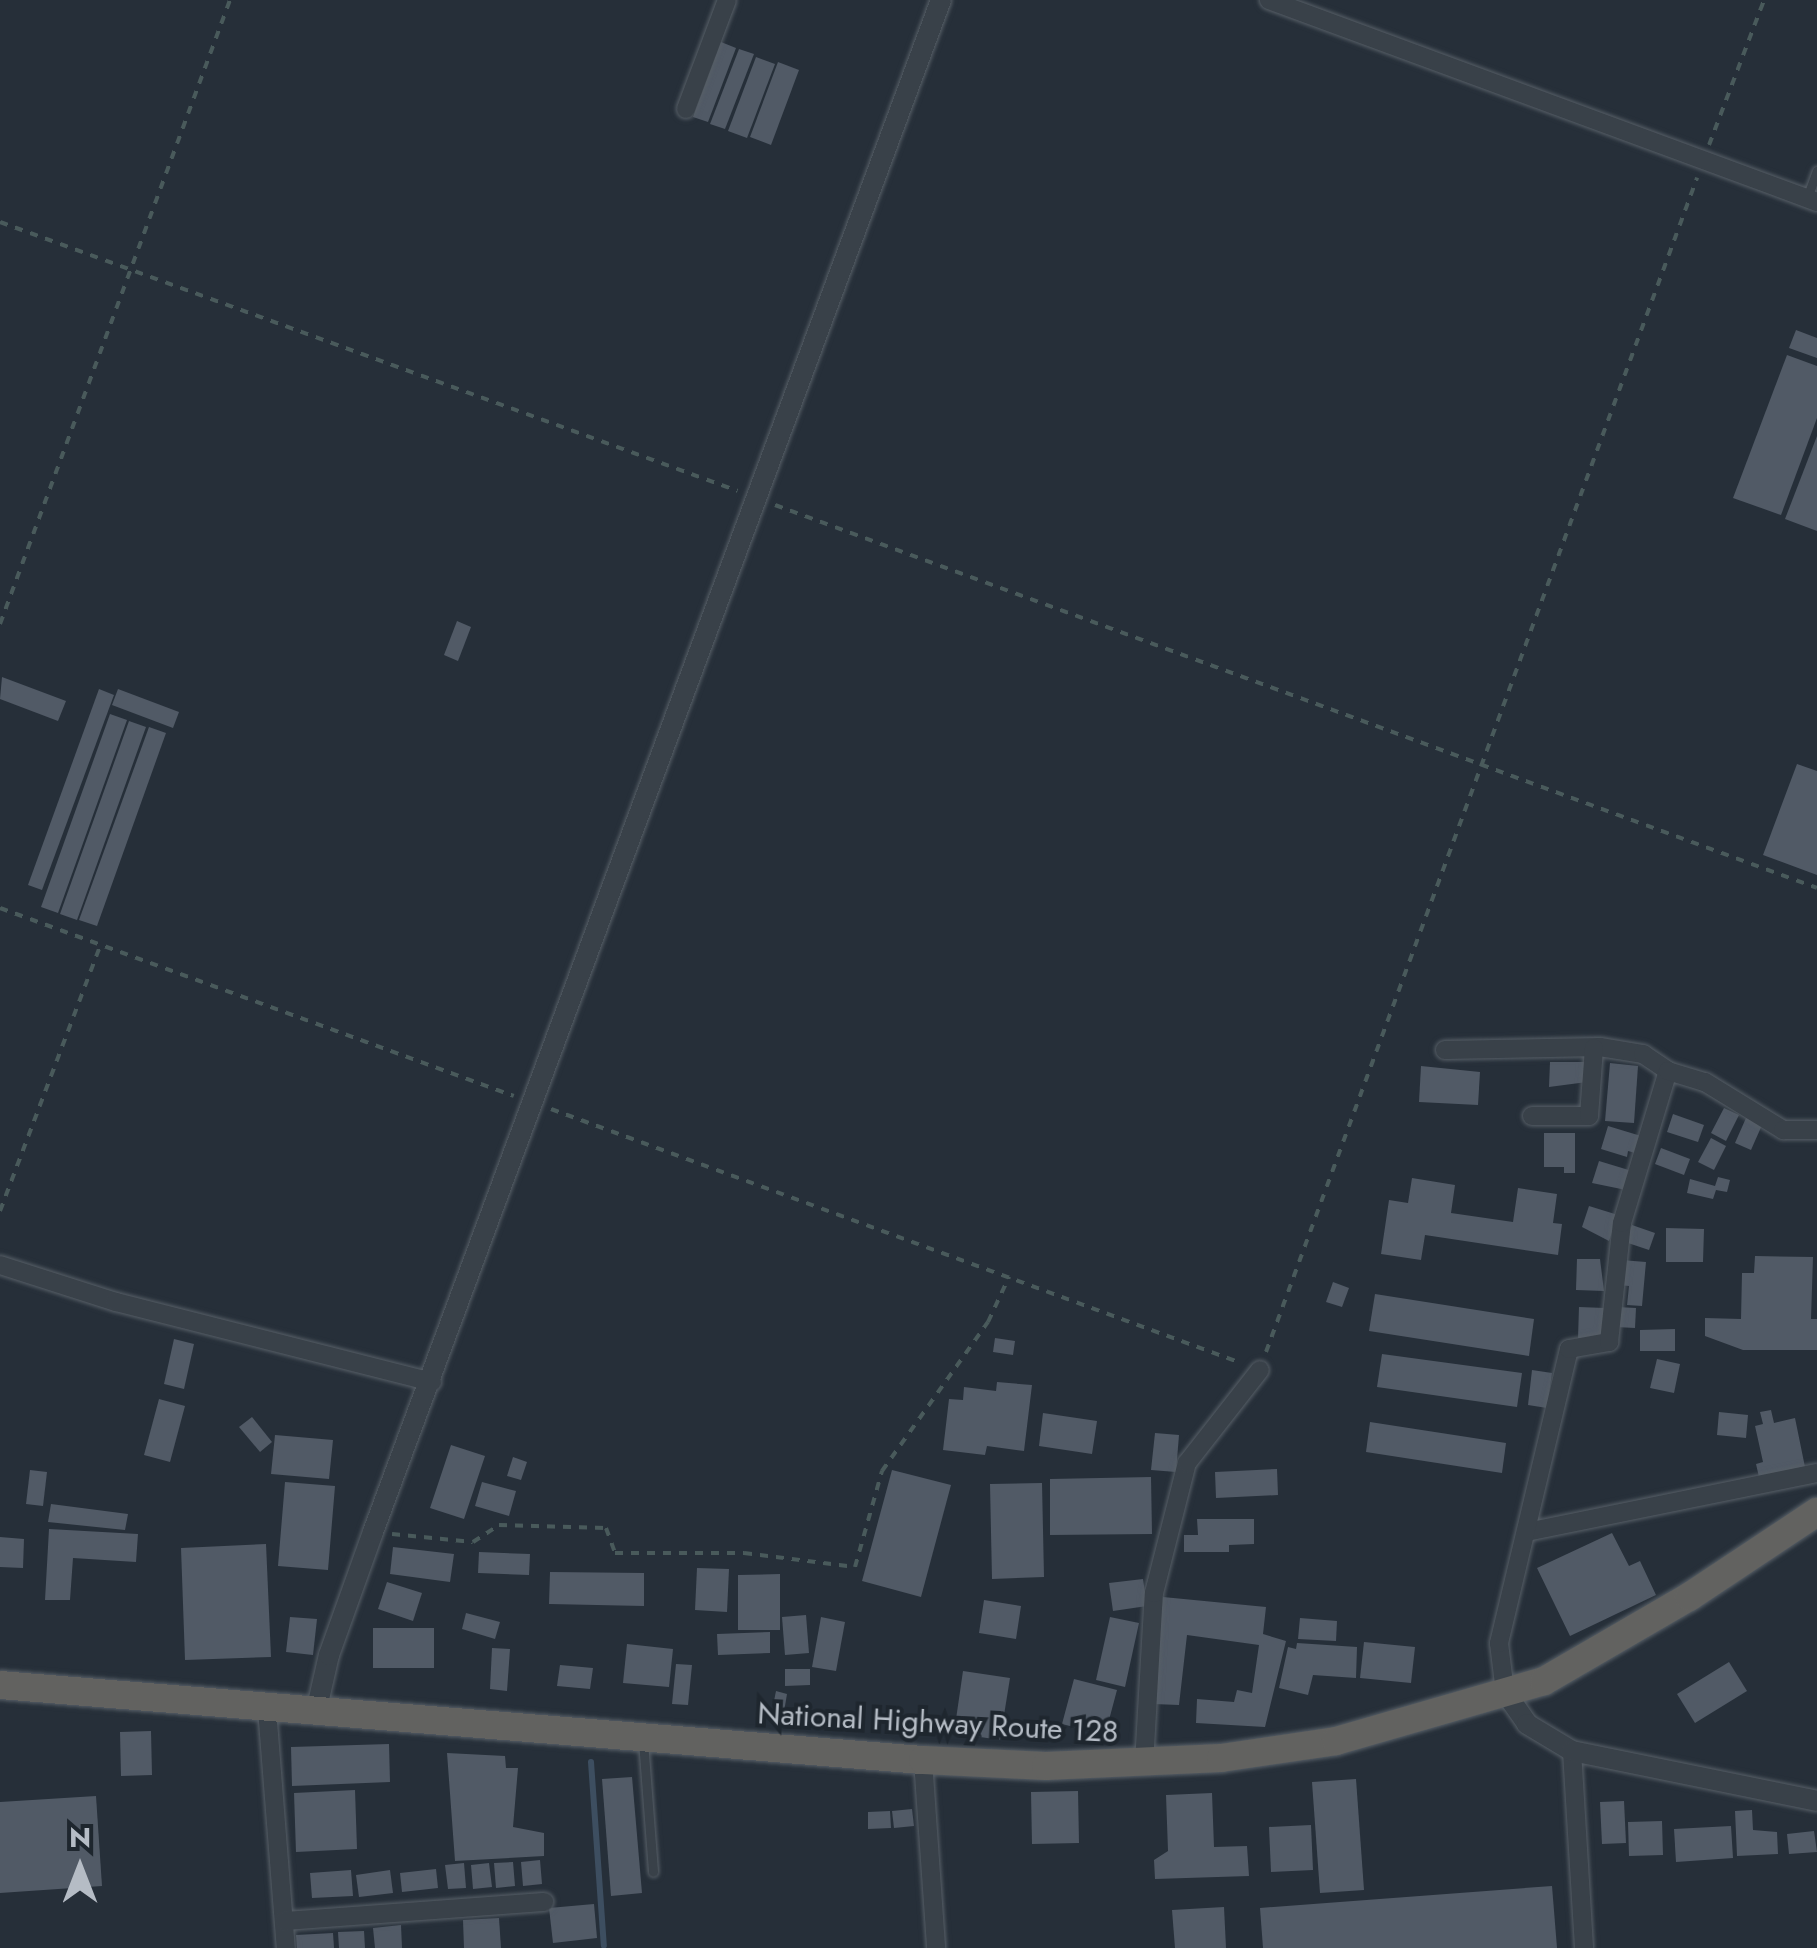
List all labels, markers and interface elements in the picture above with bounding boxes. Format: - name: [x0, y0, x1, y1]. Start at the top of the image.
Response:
- street label: National Highway Route 128: [757, 1696, 1119, 1750]
- text: N: [69, 1817, 91, 1858]
- north arrow: [30, 1818, 130, 1918]

